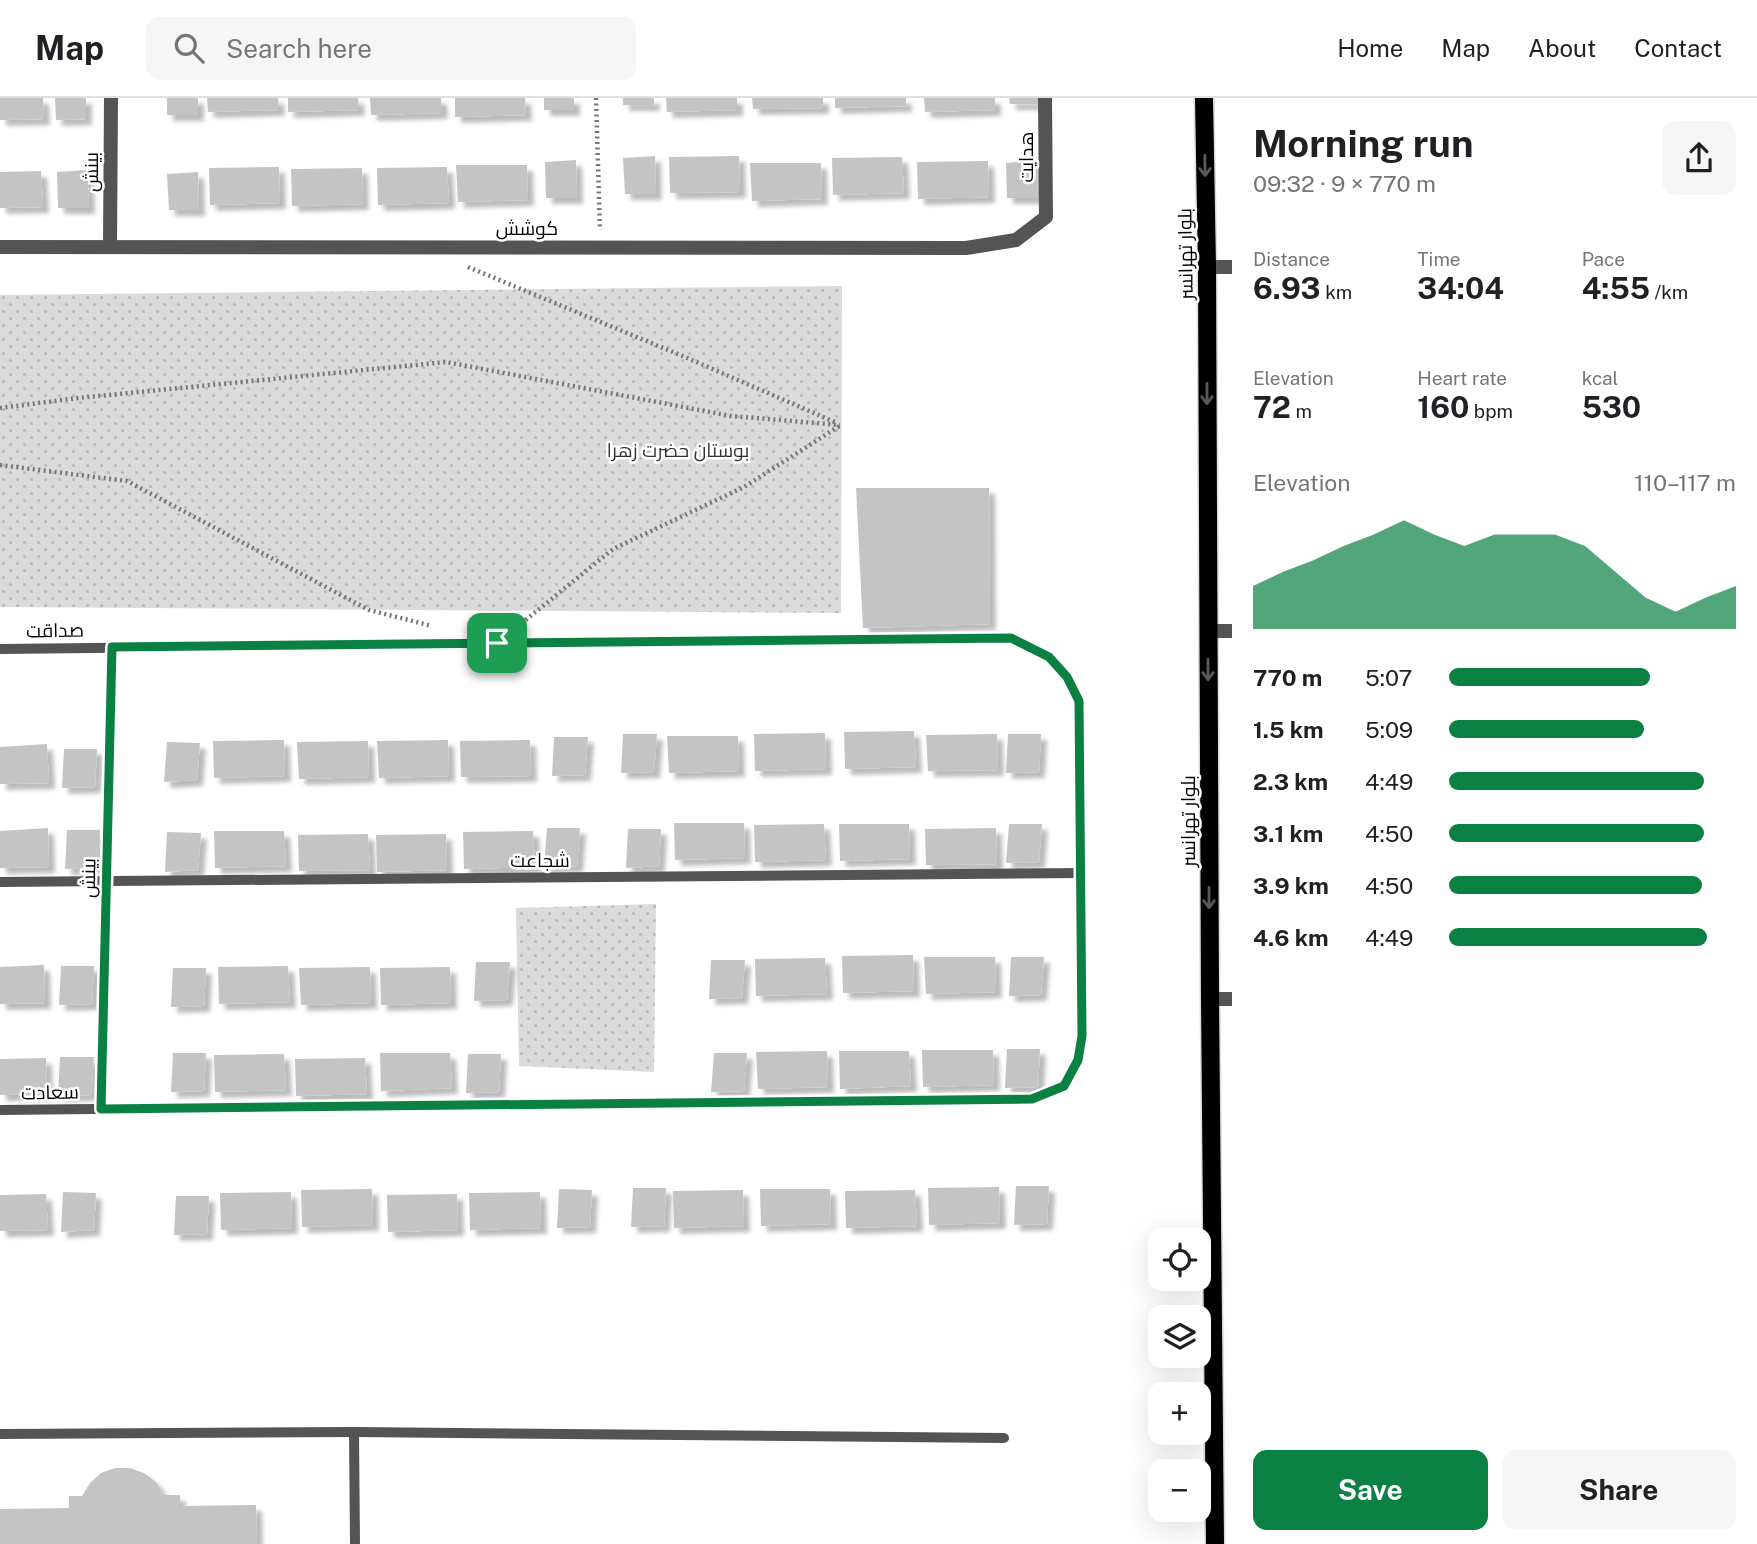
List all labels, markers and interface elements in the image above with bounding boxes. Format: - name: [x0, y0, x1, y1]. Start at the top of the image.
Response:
- search box: [146, 17, 636, 80]
- text: Map: [35, 29, 104, 67]
- icon: search: [170, 29, 208, 67]
- text: Search here: [226, 33, 372, 64]
- text: Home: [1337, 34, 1403, 62]
- text: Map: [1441, 34, 1490, 62]
- text: About: [1528, 34, 1596, 62]
- text: Contact: [1634, 34, 1722, 62]
- text: Morning run: [1253, 121, 1474, 166]
- button: share: [1662, 121, 1736, 195]
- street label: هدایت: [1015, 132, 1037, 183]
- street label: بینش: [80, 152, 103, 192]
- one-way arrow: [1198, 154, 1212, 177]
- text: 09:32 · 9 × 770 m: [1253, 170, 1436, 197]
- street label: بلوار تهرانسر: [1173, 208, 1198, 301]
- street label: کوشش: [496, 217, 558, 240]
- text: Distance: [1253, 248, 1330, 270]
- text: Time: [1417, 248, 1461, 270]
- text: Pace: [1582, 248, 1625, 270]
- text: 6.93: [1253, 270, 1321, 306]
- text: 34:04: [1417, 270, 1504, 306]
- text: 4:55: [1582, 270, 1650, 306]
- text: km: [1321, 281, 1352, 303]
- text: /km: [1650, 281, 1688, 303]
- text: Elevation: [1253, 367, 1334, 389]
- text: Heart rate: [1417, 367, 1507, 389]
- text: kcal: [1582, 367, 1618, 389]
- one-way arrow: [1200, 382, 1214, 405]
- text: 72: [1253, 389, 1291, 425]
- text: 160: [1417, 389, 1469, 425]
- text: 530: [1582, 389, 1641, 425]
- text: m: [1291, 400, 1312, 422]
- text: bpm: [1469, 400, 1513, 422]
- park label: بوستان حضرت زهرا: [607, 439, 749, 462]
- text: Elevation: [1253, 469, 1351, 496]
- text: 110–117 m: [1634, 469, 1736, 496]
- pin: [467, 613, 527, 673]
- street label: صداقت: [26, 618, 84, 642]
- icon: arrive: [478, 624, 516, 662]
- one-way arrow: [1201, 658, 1215, 681]
- text: 770 m: [1253, 664, 1322, 691]
- text: 5:07: [1365, 664, 1412, 691]
- text: 1.5 km: [1253, 716, 1324, 743]
- text: 5:09: [1365, 716, 1413, 743]
- text: 2.3 km: [1253, 768, 1328, 795]
- text: 4:49: [1365, 768, 1413, 795]
- street label: بلوار تهرانسر: [1177, 775, 1200, 868]
- text: 3.1 km: [1253, 820, 1323, 847]
- text: 4:50: [1365, 820, 1413, 847]
- street label: شجاعت: [510, 849, 570, 871]
- street label: بینش: [77, 858, 100, 898]
- text: 3.9 km: [1253, 872, 1329, 899]
- text: 4:50: [1365, 872, 1413, 899]
- one-way arrow: [1202, 886, 1216, 909]
- text: 4.6 km: [1253, 924, 1329, 951]
- text: 4:49: [1365, 924, 1413, 951]
- street label: سعادت: [21, 1080, 79, 1104]
- map controls: [1148, 1228, 1211, 1522]
- button: locate: [1148, 1228, 1211, 1291]
- button: layers: [1148, 1305, 1211, 1368]
- button: +: [1148, 1382, 1211, 1445]
- button: Save: [1253, 1450, 1488, 1530]
- button: Share: [1502, 1450, 1736, 1530]
- button: −: [1148, 1459, 1211, 1522]

